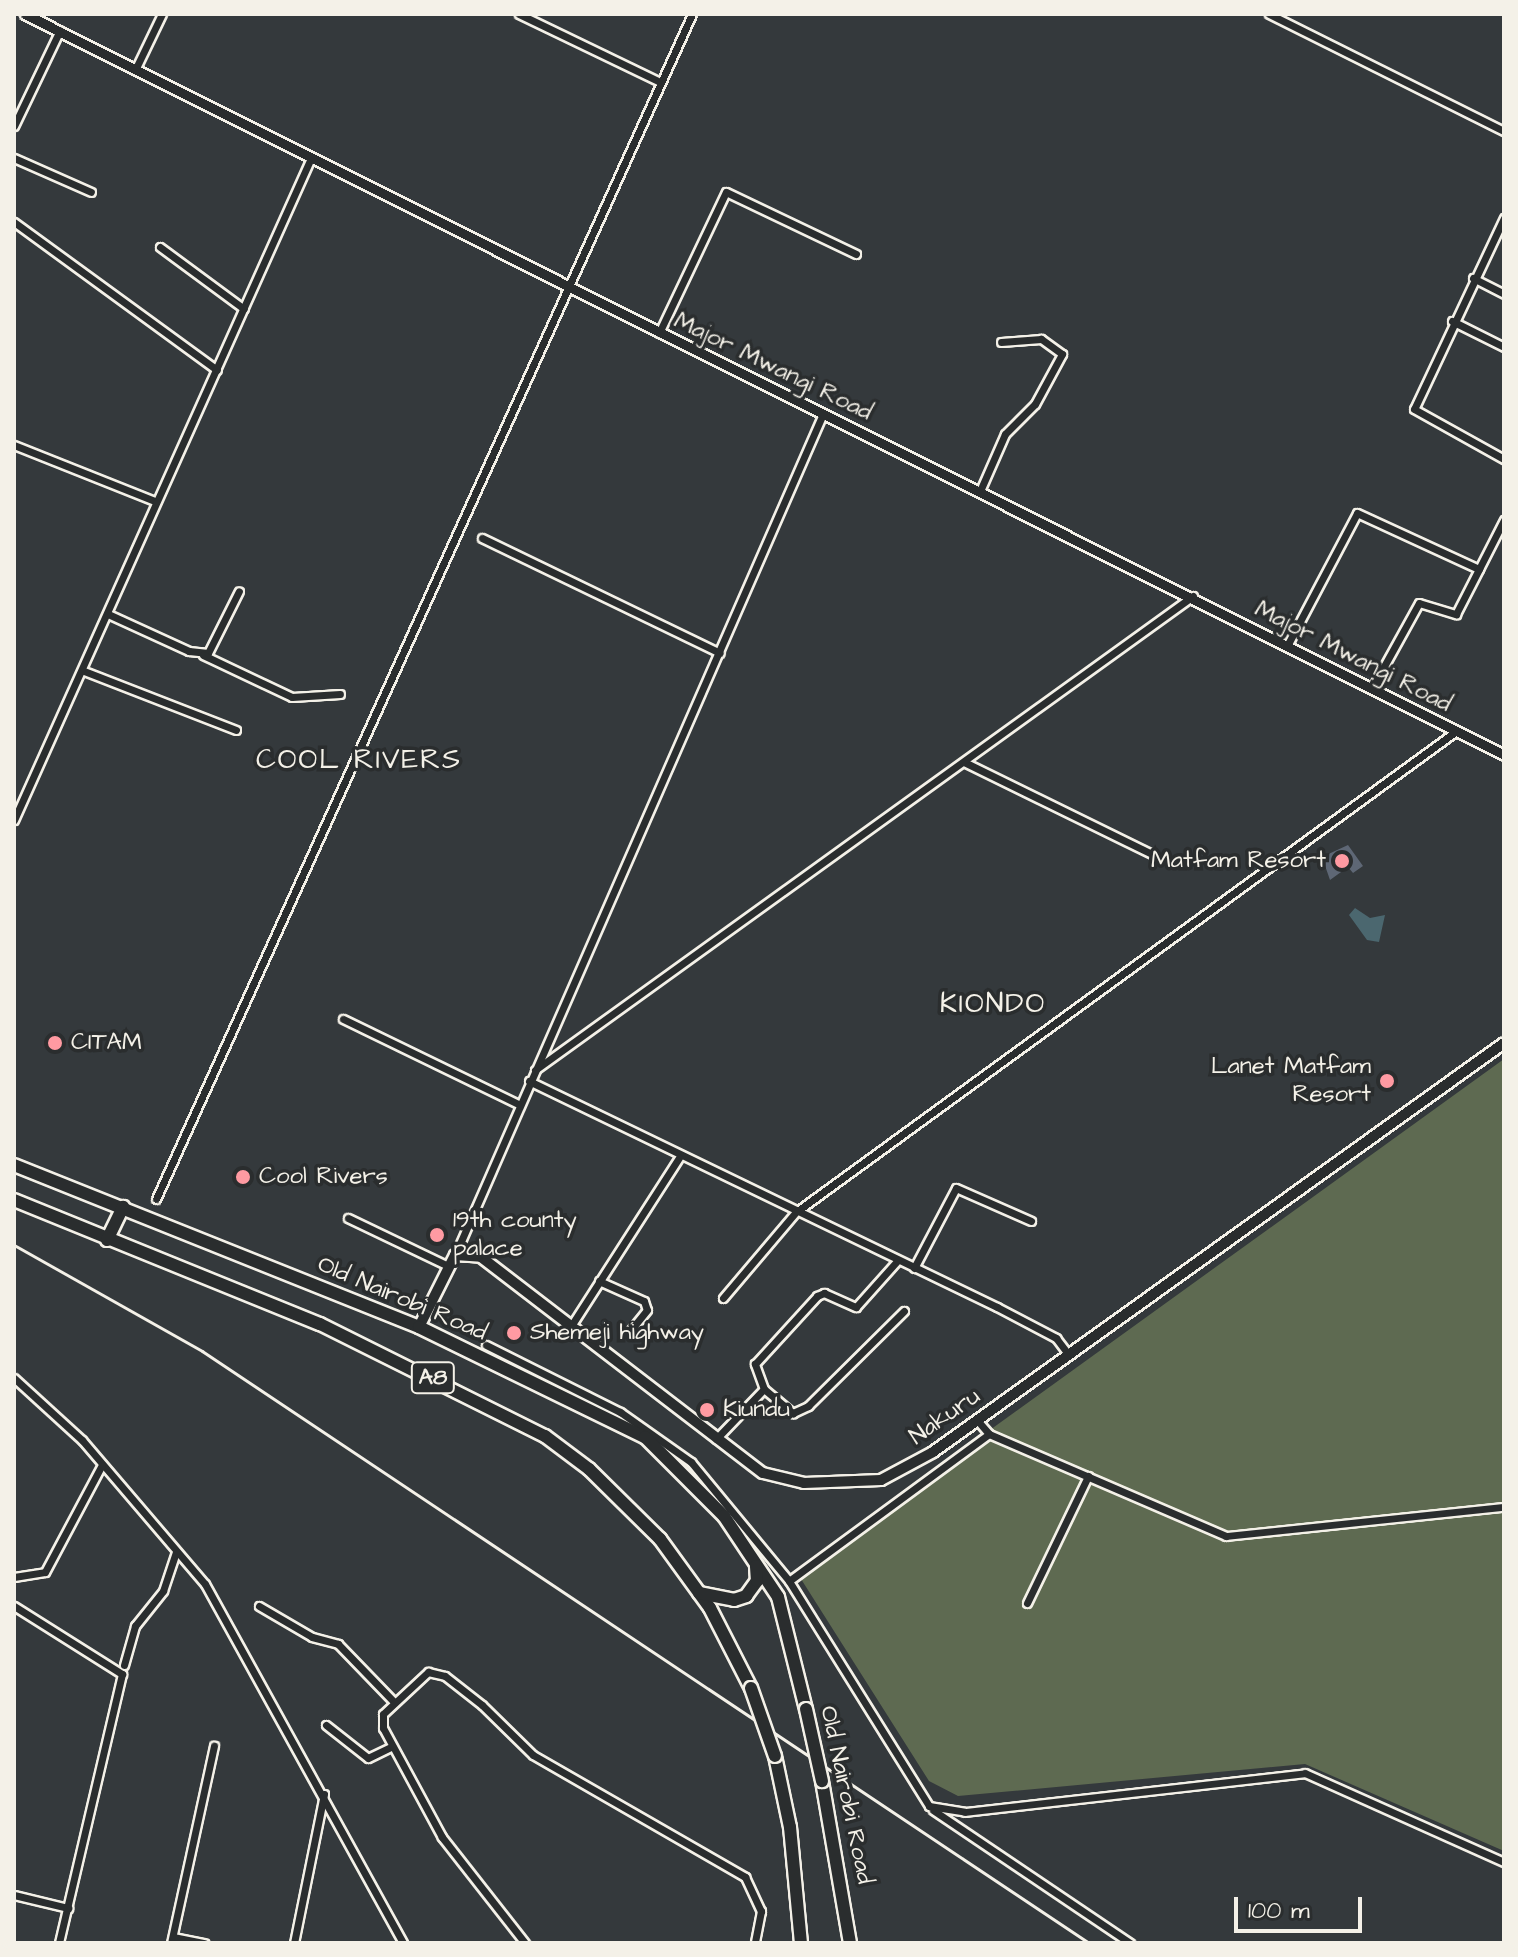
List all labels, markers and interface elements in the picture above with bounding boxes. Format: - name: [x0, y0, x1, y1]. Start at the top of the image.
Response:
- street label: Major Mwangi Road: [669, 307, 877, 427]
- street label: Major Mwangi Road: [1250, 595, 1456, 719]
- district label: COOL RIVERS: [256, 743, 462, 777]
- place label: Matfam Resort: [1151, 847, 1326, 875]
- marker: Matfam Resort: [1333, 852, 1351, 870]
- district label: KIONDO: [940, 987, 1046, 1021]
- place label: CITAM: [71, 1029, 142, 1057]
- marker: CITAM: [46, 1034, 64, 1052]
- place label: Lanet Matfam Resort: [1211, 1053, 1371, 1109]
- marker: Lanet Matfam Resort: [1378, 1072, 1396, 1090]
- place label: Cool Rivers: [259, 1163, 388, 1191]
- marker: Cool Rivers: [234, 1168, 252, 1186]
- place label: 19th county palace: [453, 1207, 577, 1263]
- marker: 19th county palace: [428, 1226, 446, 1244]
- street label: Old Nairobi Road: [313, 1250, 491, 1348]
- place label: Shemeji highway: [530, 1319, 704, 1347]
- marker: Shemeji highway: [505, 1324, 523, 1342]
- road number: A8: [409, 1360, 457, 1396]
- street label: Nakuru: [904, 1382, 986, 1452]
- place label: Kiundu: [723, 1396, 790, 1424]
- marker: Kiundu: [698, 1401, 716, 1419]
- street label: Old Nairobi Road: [813, 1703, 879, 1887]
- scale bar: [1238, 1881, 1366, 1931]
- text: 100 m: [1248, 1894, 1310, 1928]

